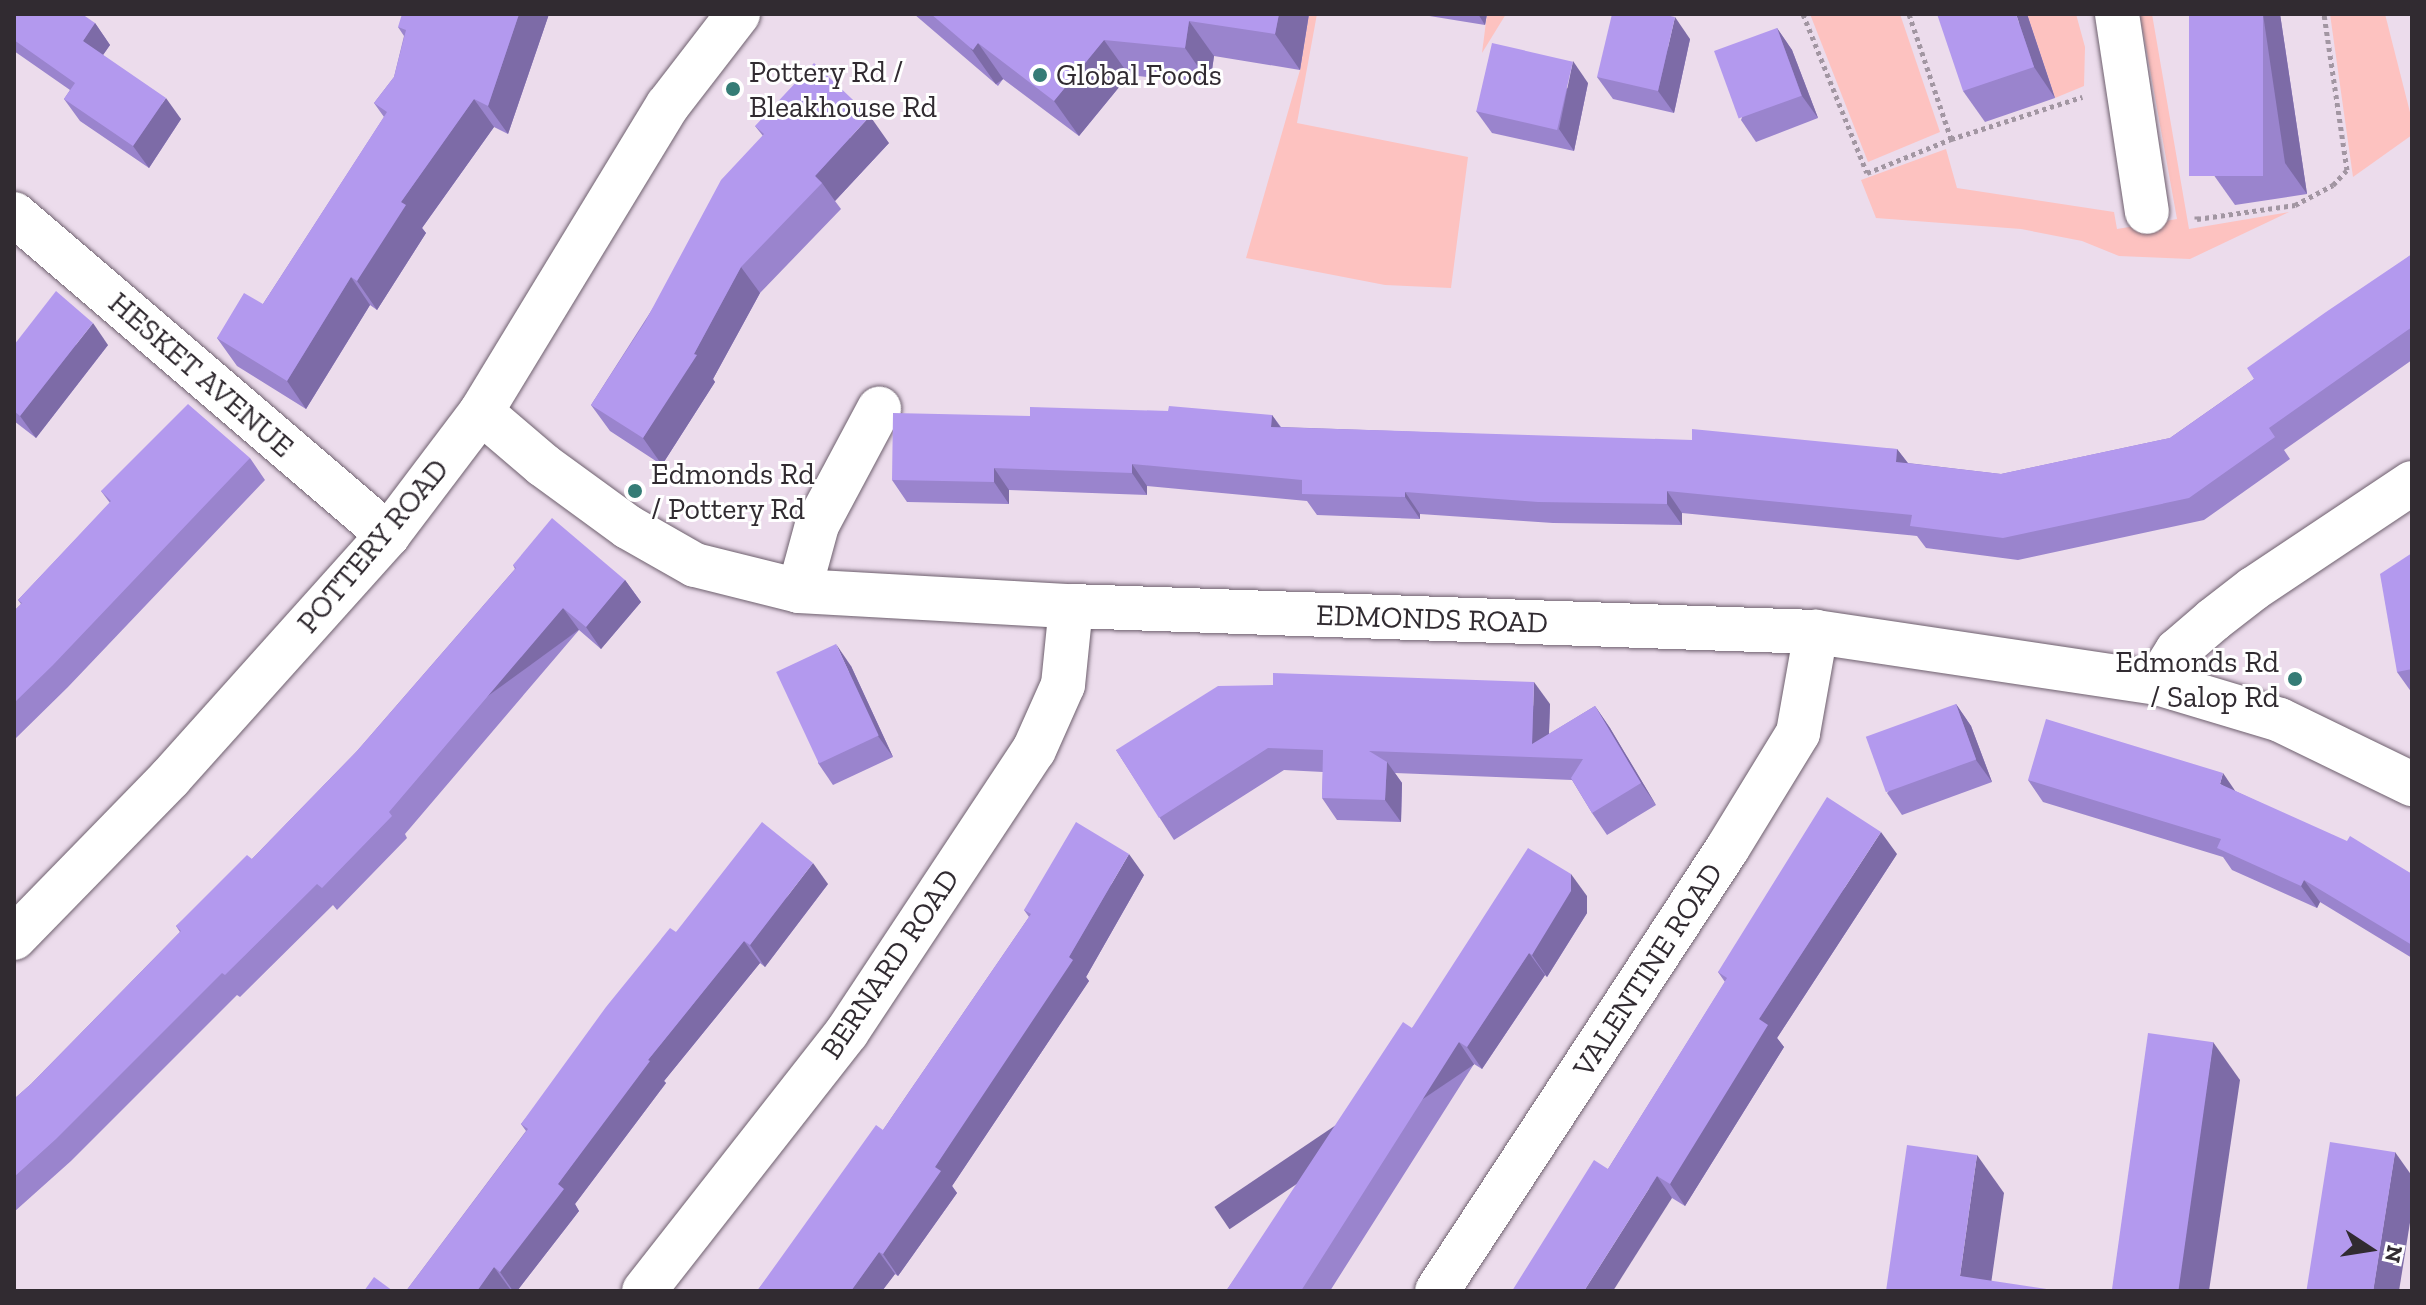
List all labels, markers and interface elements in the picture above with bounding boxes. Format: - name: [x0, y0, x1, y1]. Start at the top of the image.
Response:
- place label: Pottery Rd / Bleakhouse Rd: [749, 54, 937, 124]
- place label: Global Foods: [1056, 57, 1222, 93]
- marker: Global Foods: [1031, 66, 1049, 84]
- marker: Pottery Rd / Bleakhouse Rd: [724, 80, 742, 98]
- street label: HESKET AVENUE: [101, 285, 301, 465]
- street label: POTTERY ROAD: [290, 451, 456, 641]
- place label: Edmonds Rd / Pottery Rd: [651, 456, 815, 526]
- marker: Edmonds Rd / Pottery Rd: [626, 482, 644, 500]
- street label: EDMONDS ROAD: [1315, 597, 1549, 641]
- place label: Edmonds Rd / Salop Rd: [2115, 644, 2279, 714]
- marker: Edmonds Rd / Salop Rd: [2286, 670, 2304, 688]
- street label: VALENTINE ROAD: [1565, 856, 1731, 1084]
- street label: BERNARD ROAD: [813, 862, 967, 1066]
- north arrow: [2330, 1209, 2410, 1289]
- text: N: [2379, 1243, 2409, 1265]

